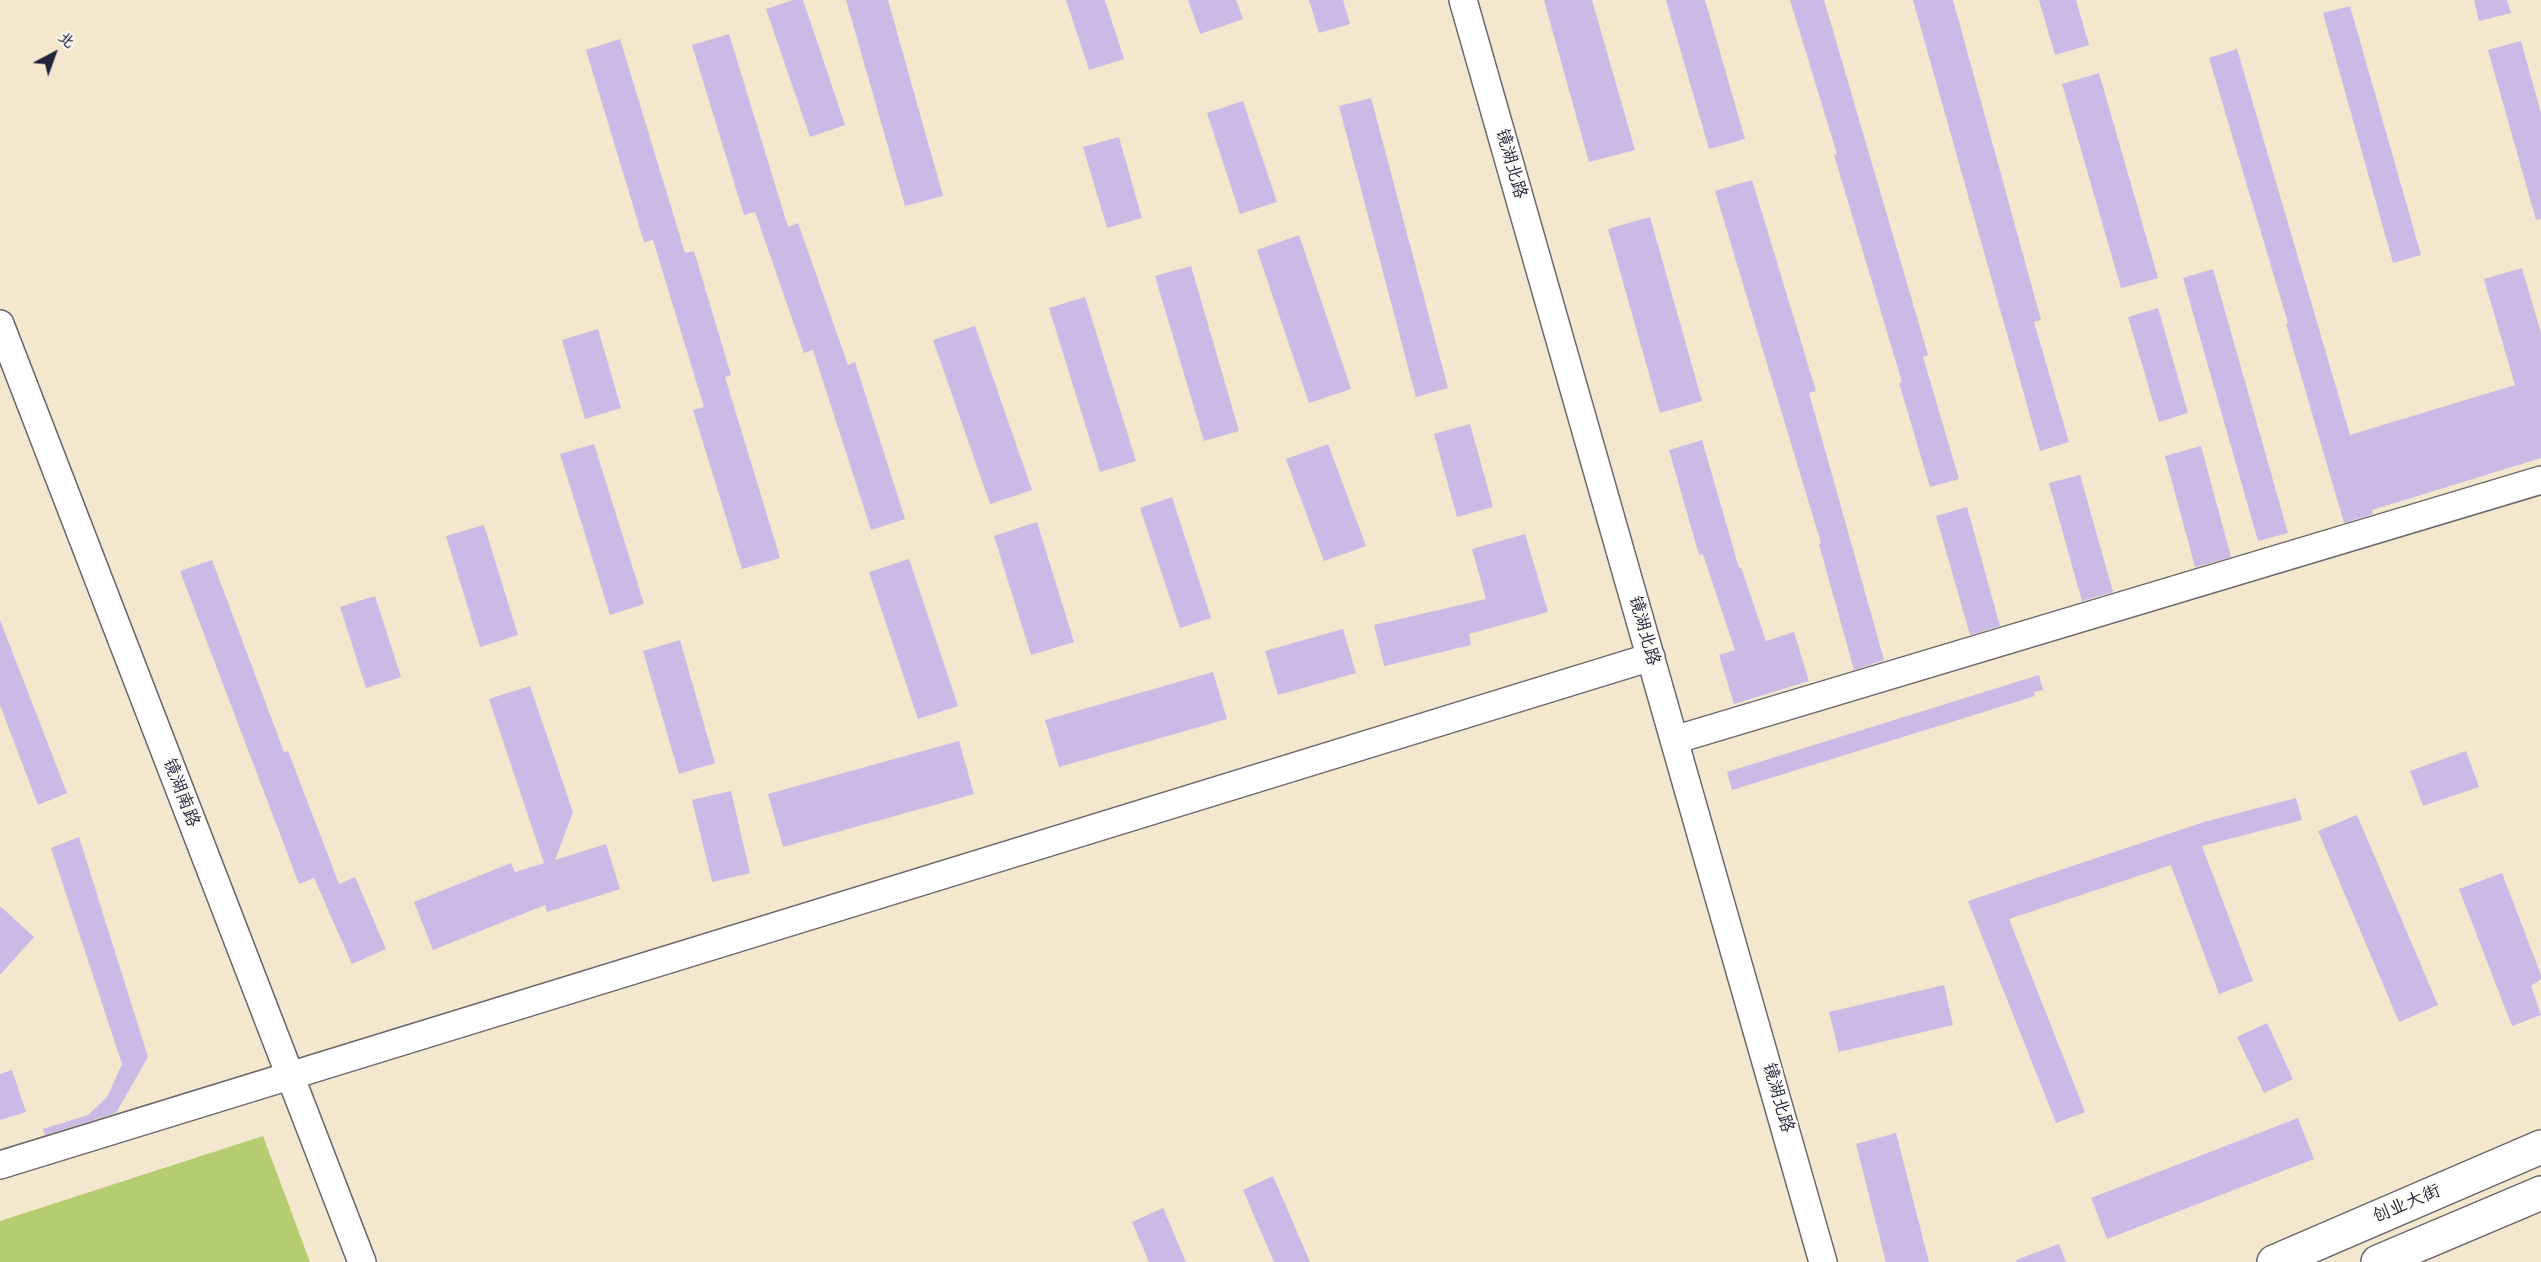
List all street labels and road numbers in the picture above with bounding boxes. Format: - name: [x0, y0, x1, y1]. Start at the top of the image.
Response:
- street label: 镜湖北路: [1490, 126, 1530, 202]
- street label: 镜湖北路: [1623, 593, 1663, 669]
- street label: 镜湖南路: [157, 756, 203, 830]
- street label: 镜湖北路: [1757, 1060, 1797, 1136]
- street label: 创业大街: [2370, 1181, 2444, 1229]

